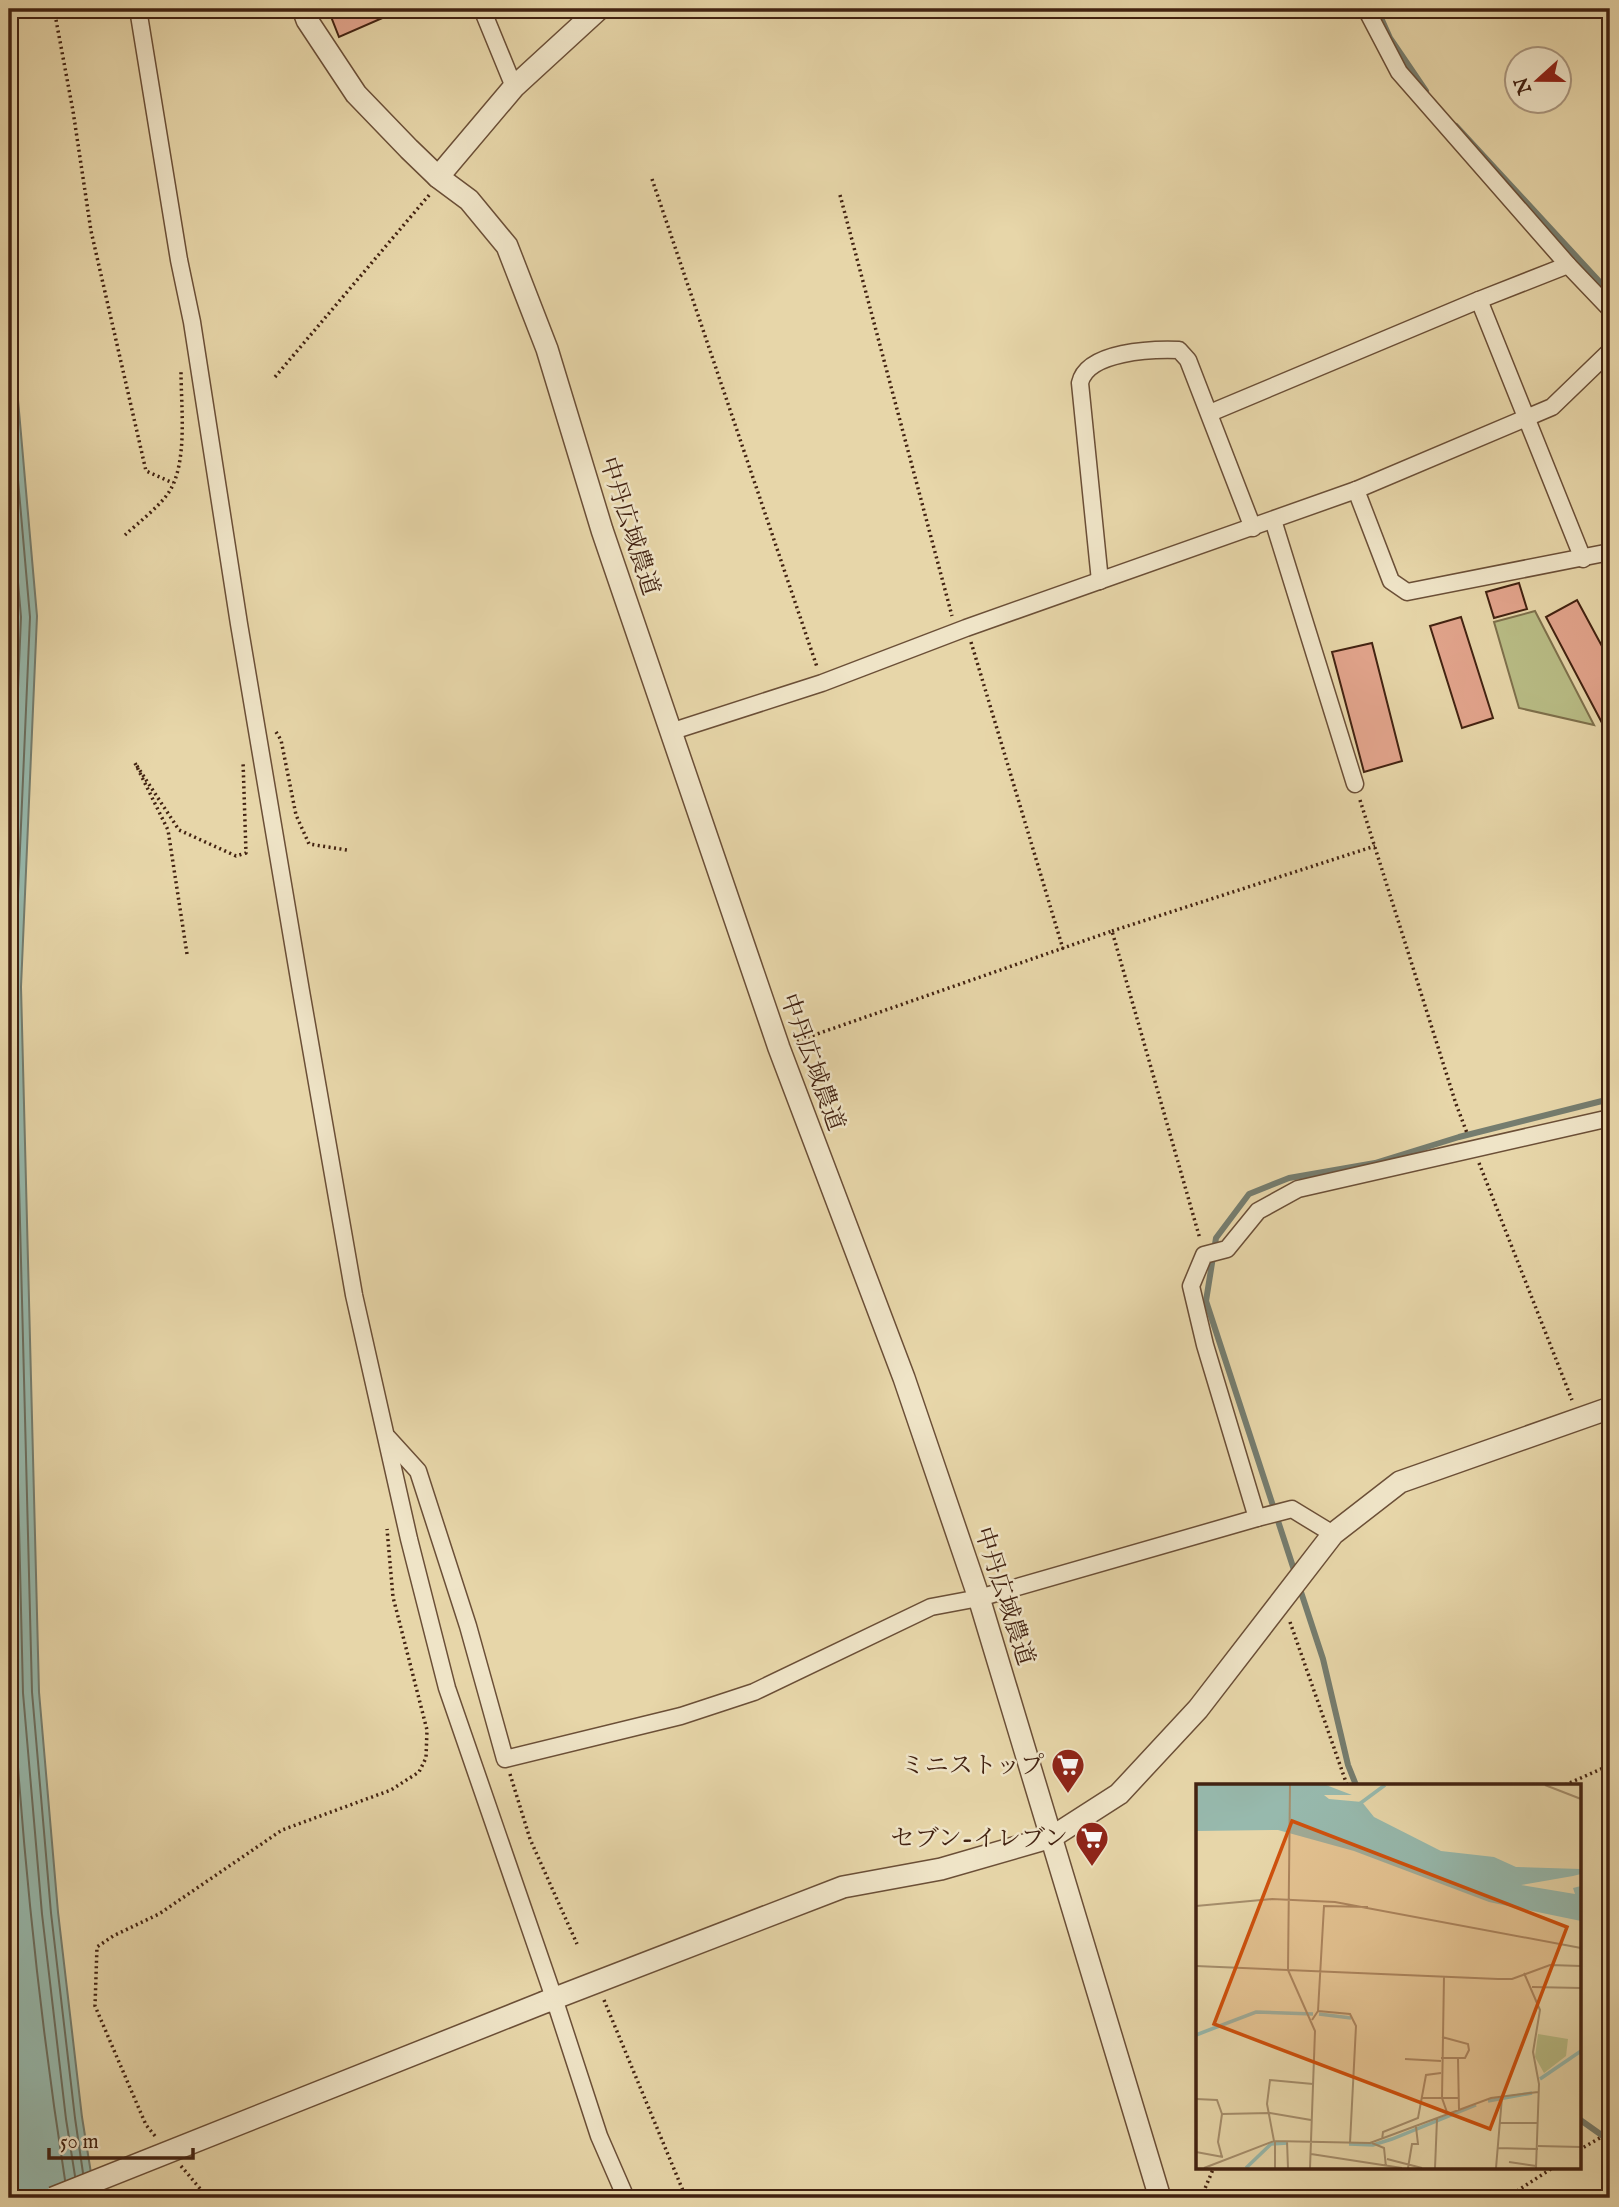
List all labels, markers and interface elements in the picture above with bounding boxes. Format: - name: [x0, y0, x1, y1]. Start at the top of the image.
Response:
- north arrow: [1504, 46, 1574, 116]
- text: N: [1510, 73, 1539, 98]
- street label: 中丹広域農道: [592, 453, 666, 600]
- street label: 中丹広域農道: [772, 990, 851, 1135]
- street label: 中丹広域農道: [967, 1523, 1041, 1670]
- supermarket icon: ミニストップ: [1049, 1746, 1087, 1795]
- place label: ミニストップ: [901, 1751, 1044, 1782]
- inset map: [1196, 1784, 1580, 2168]
- supermarket icon: セブン-イレブン: [1073, 1819, 1111, 1868]
- place label: セブン-イレブン: [891, 1824, 1068, 1855]
- scale bar: [49, 2116, 192, 2160]
- text: 50 m: [60, 2129, 99, 2156]

